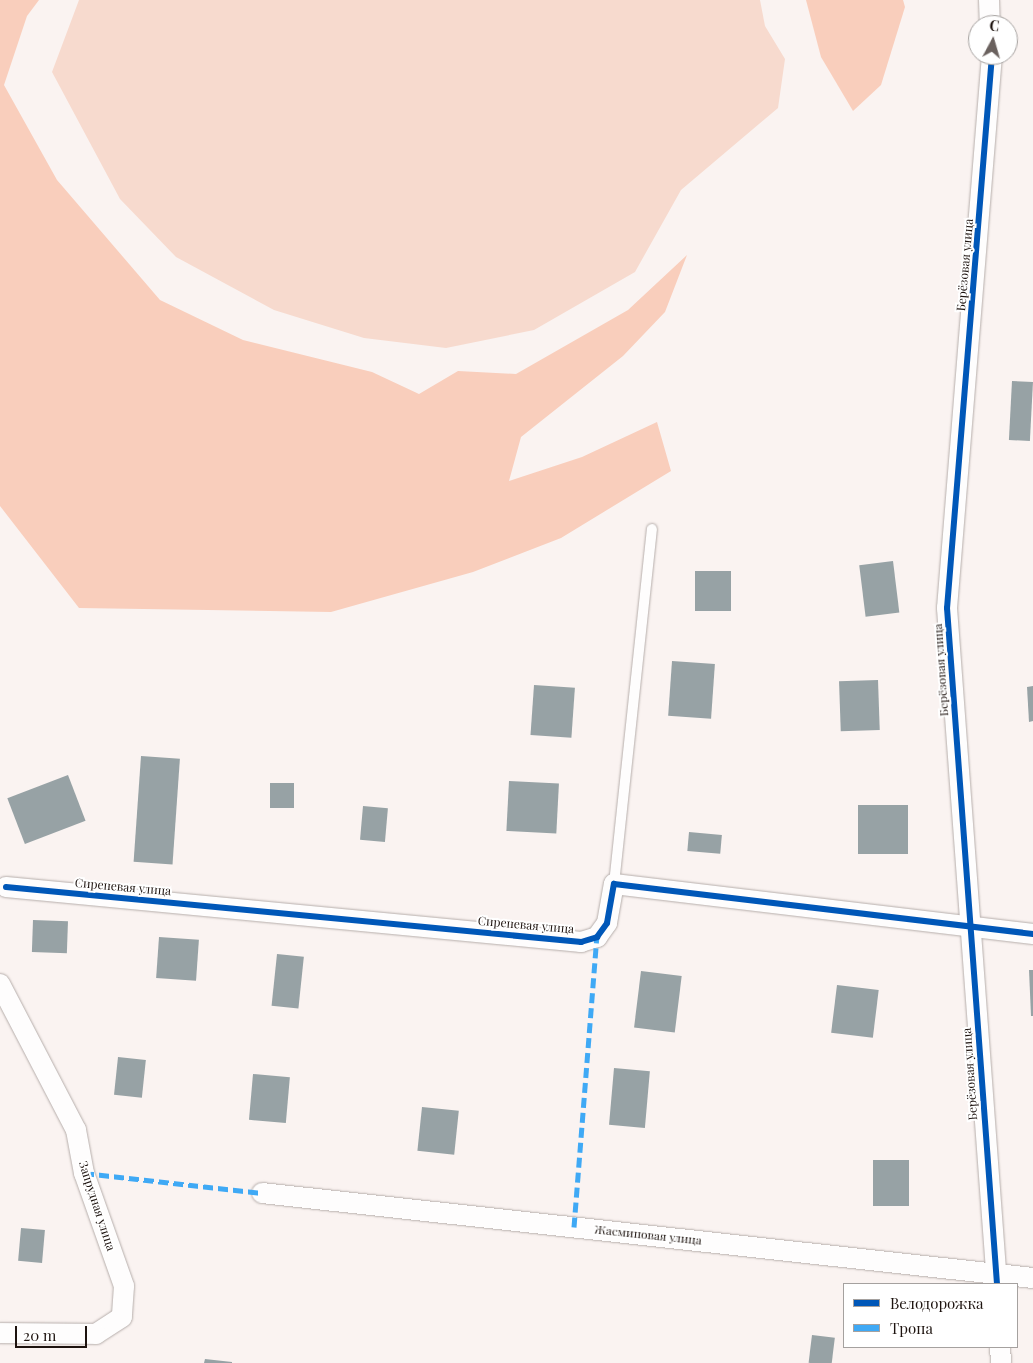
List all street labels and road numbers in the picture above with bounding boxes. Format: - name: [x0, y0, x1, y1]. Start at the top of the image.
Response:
- street label: Берёзовая улица: [954, 218, 976, 312]
- street label: Берёзовая улица: [931, 623, 951, 717]
- street label: Сиреневая улица: [74, 876, 172, 898]
- street label: Сиреневая улица: [477, 914, 575, 936]
- street label: Берёзовая улица: [960, 1027, 980, 1121]
- street label: Запрудная улица: [76, 1159, 118, 1253]
- street label: Жасминовая улица: [594, 1222, 702, 1248]

